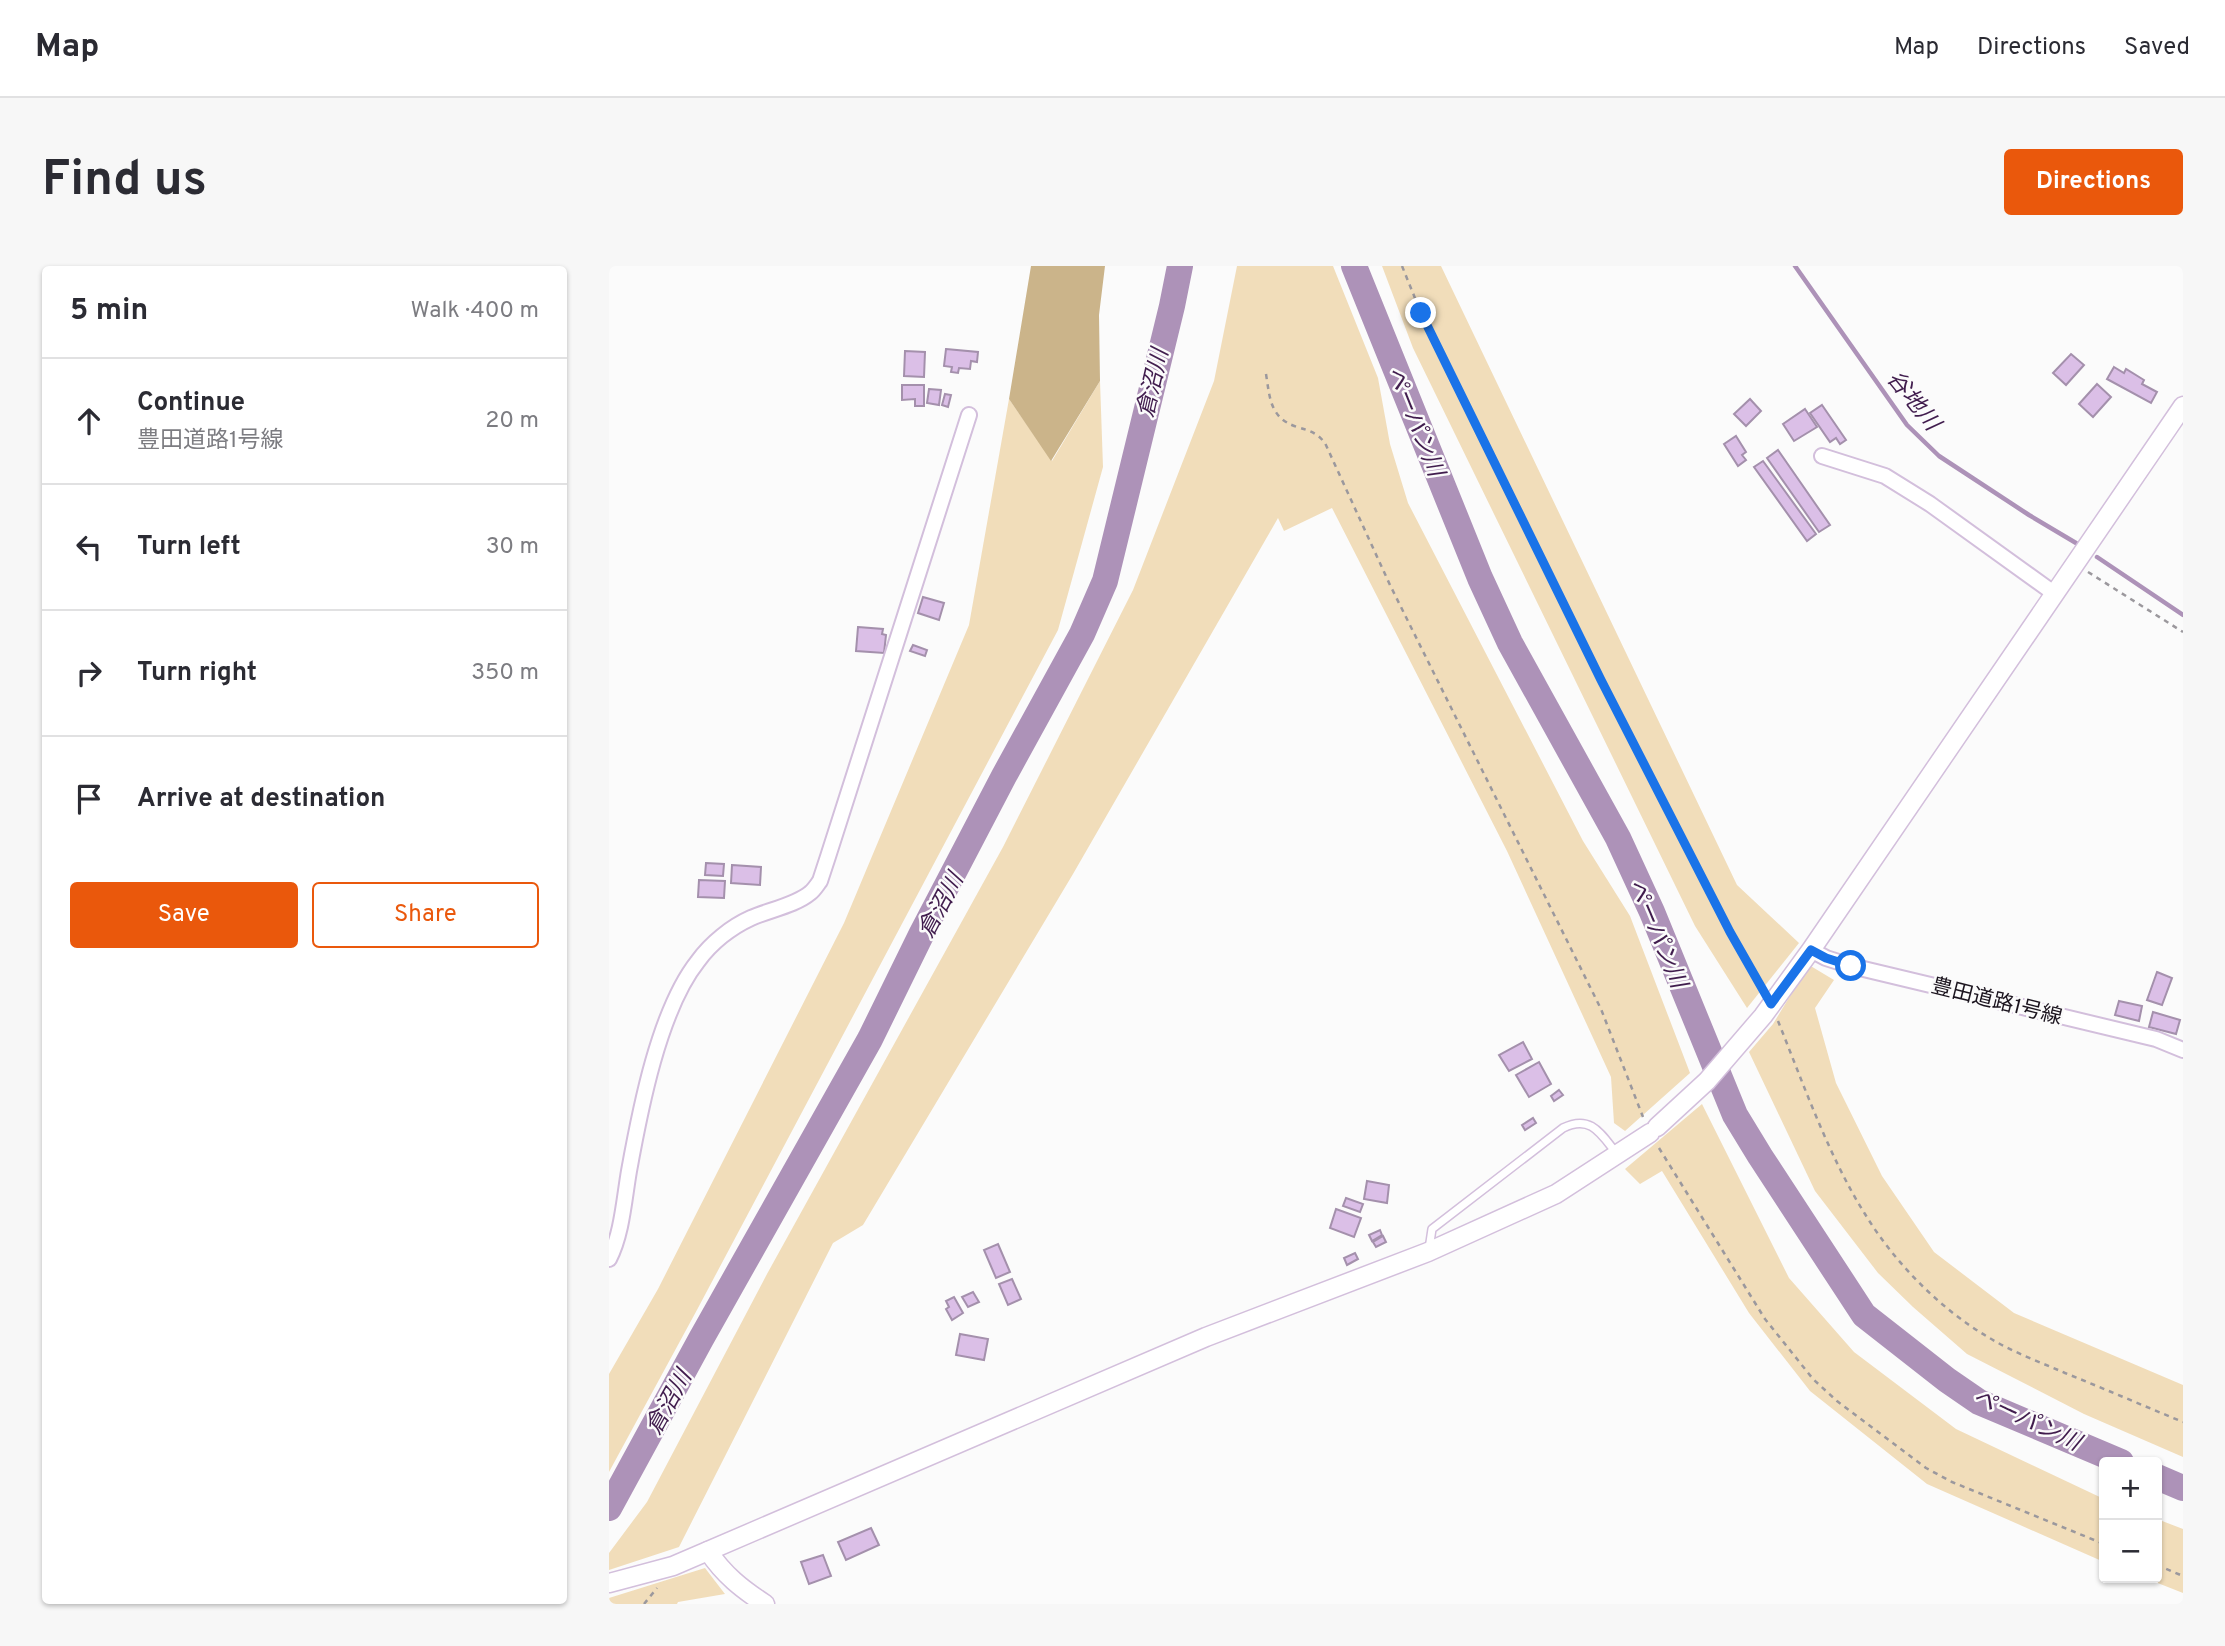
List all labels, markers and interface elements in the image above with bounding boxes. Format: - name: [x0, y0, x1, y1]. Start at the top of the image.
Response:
- text: Map: [35, 27, 99, 69]
- text: Map: [1894, 33, 1939, 63]
- text: Directions: [1977, 33, 2086, 63]
- text: Saved: [2124, 33, 2190, 63]
- button: Directions: [2004, 149, 2183, 215]
- text: Find us: [42, 151, 207, 213]
- text: 5 min: [70, 293, 148, 330]
- text: Walk · 400 m: [411, 297, 539, 326]
- route end: [1405, 297, 1436, 328]
- water label: 倉沼川: [1133, 344, 1177, 420]
- water label: ペーパン川: [1379, 363, 1450, 484]
- water label: 谷地川: [1879, 366, 1947, 440]
- text: Continue: [137, 387, 245, 420]
- icon: ahead: [70, 402, 108, 440]
- text: 20 m: [485, 407, 539, 436]
- text: 豊田道路1号線: [137, 427, 284, 456]
- icon: left: [70, 528, 108, 566]
- text: Turn left: [137, 531, 241, 564]
- text: 30 m: [486, 533, 539, 562]
- icon: right: [70, 654, 108, 692]
- text: Turn right: [137, 657, 257, 690]
- text: 350 m: [471, 659, 539, 688]
- icon: arrive: [70, 780, 108, 818]
- text: Arrive at destination: [137, 783, 385, 816]
- water label: 倉沼川: [913, 866, 973, 943]
- water label: ペーパン川: [1620, 875, 1693, 996]
- button: Save: [70, 882, 298, 948]
- button: Share: [312, 882, 539, 948]
- route start: [1835, 950, 1866, 981]
- street label: 豊田道路1号線: [1928, 973, 2065, 1032]
- water label: 倉沼川: [641, 1363, 701, 1440]
- water label: ペーパン川: [1967, 1384, 2087, 1460]
- map controls: [2099, 1457, 2162, 1583]
- button: +: [2099, 1457, 2162, 1520]
- button: −: [2099, 1520, 2162, 1583]

